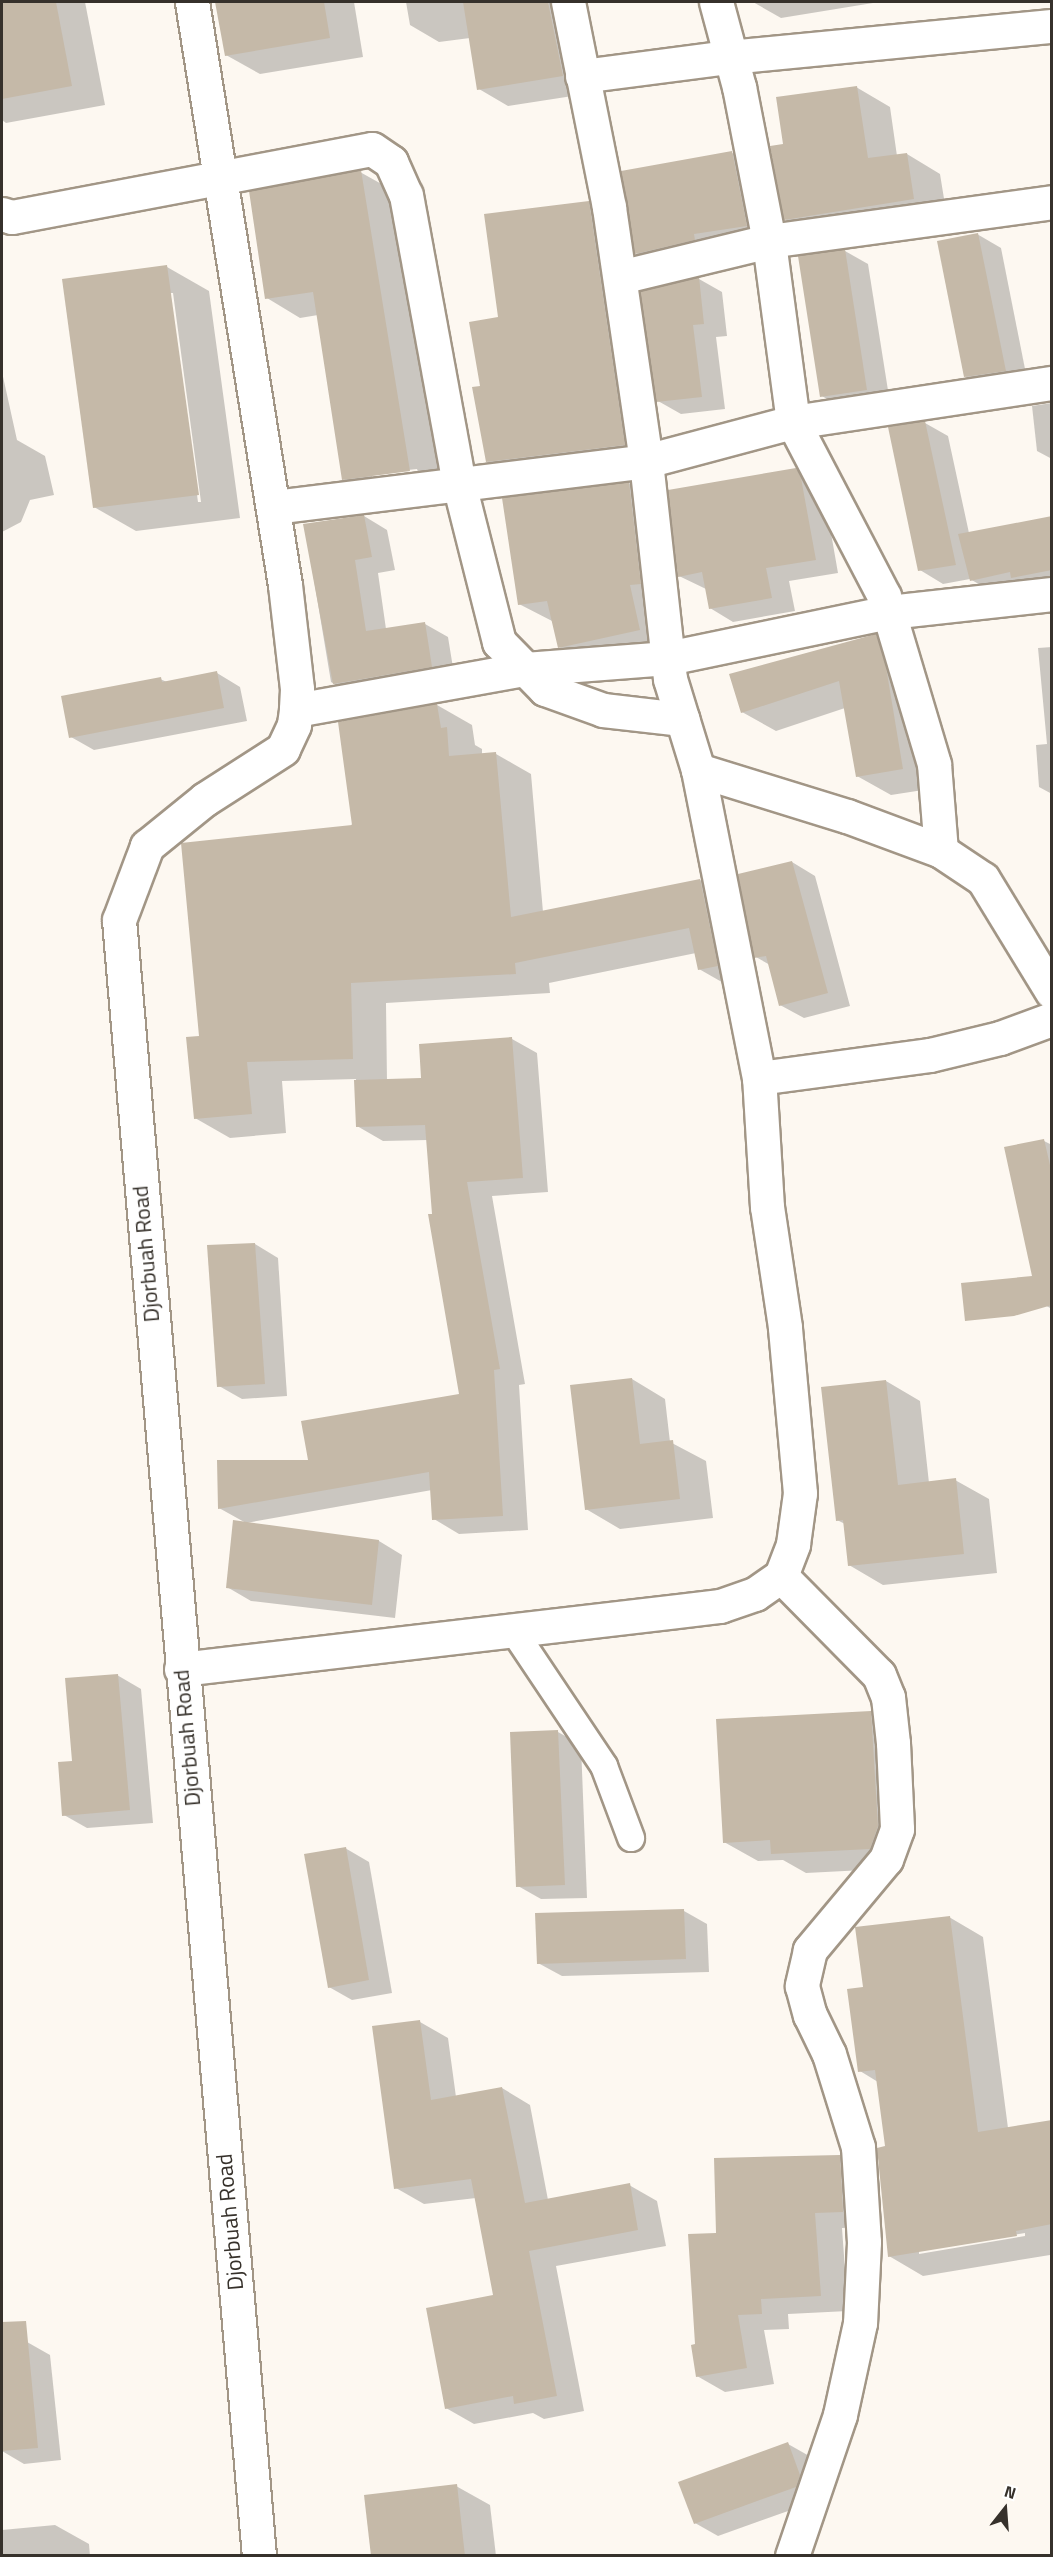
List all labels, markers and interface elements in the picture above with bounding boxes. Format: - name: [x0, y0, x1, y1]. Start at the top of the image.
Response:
- street label: Djorbuah Road: [127, 1185, 165, 1323]
- street label: Djorbuah Road: [168, 1669, 206, 1807]
- street label: Djorbuah Road: [211, 2153, 249, 2291]
- north arrow: [975, 2479, 1035, 2539]
- text: N: [1001, 2479, 1019, 2505]

